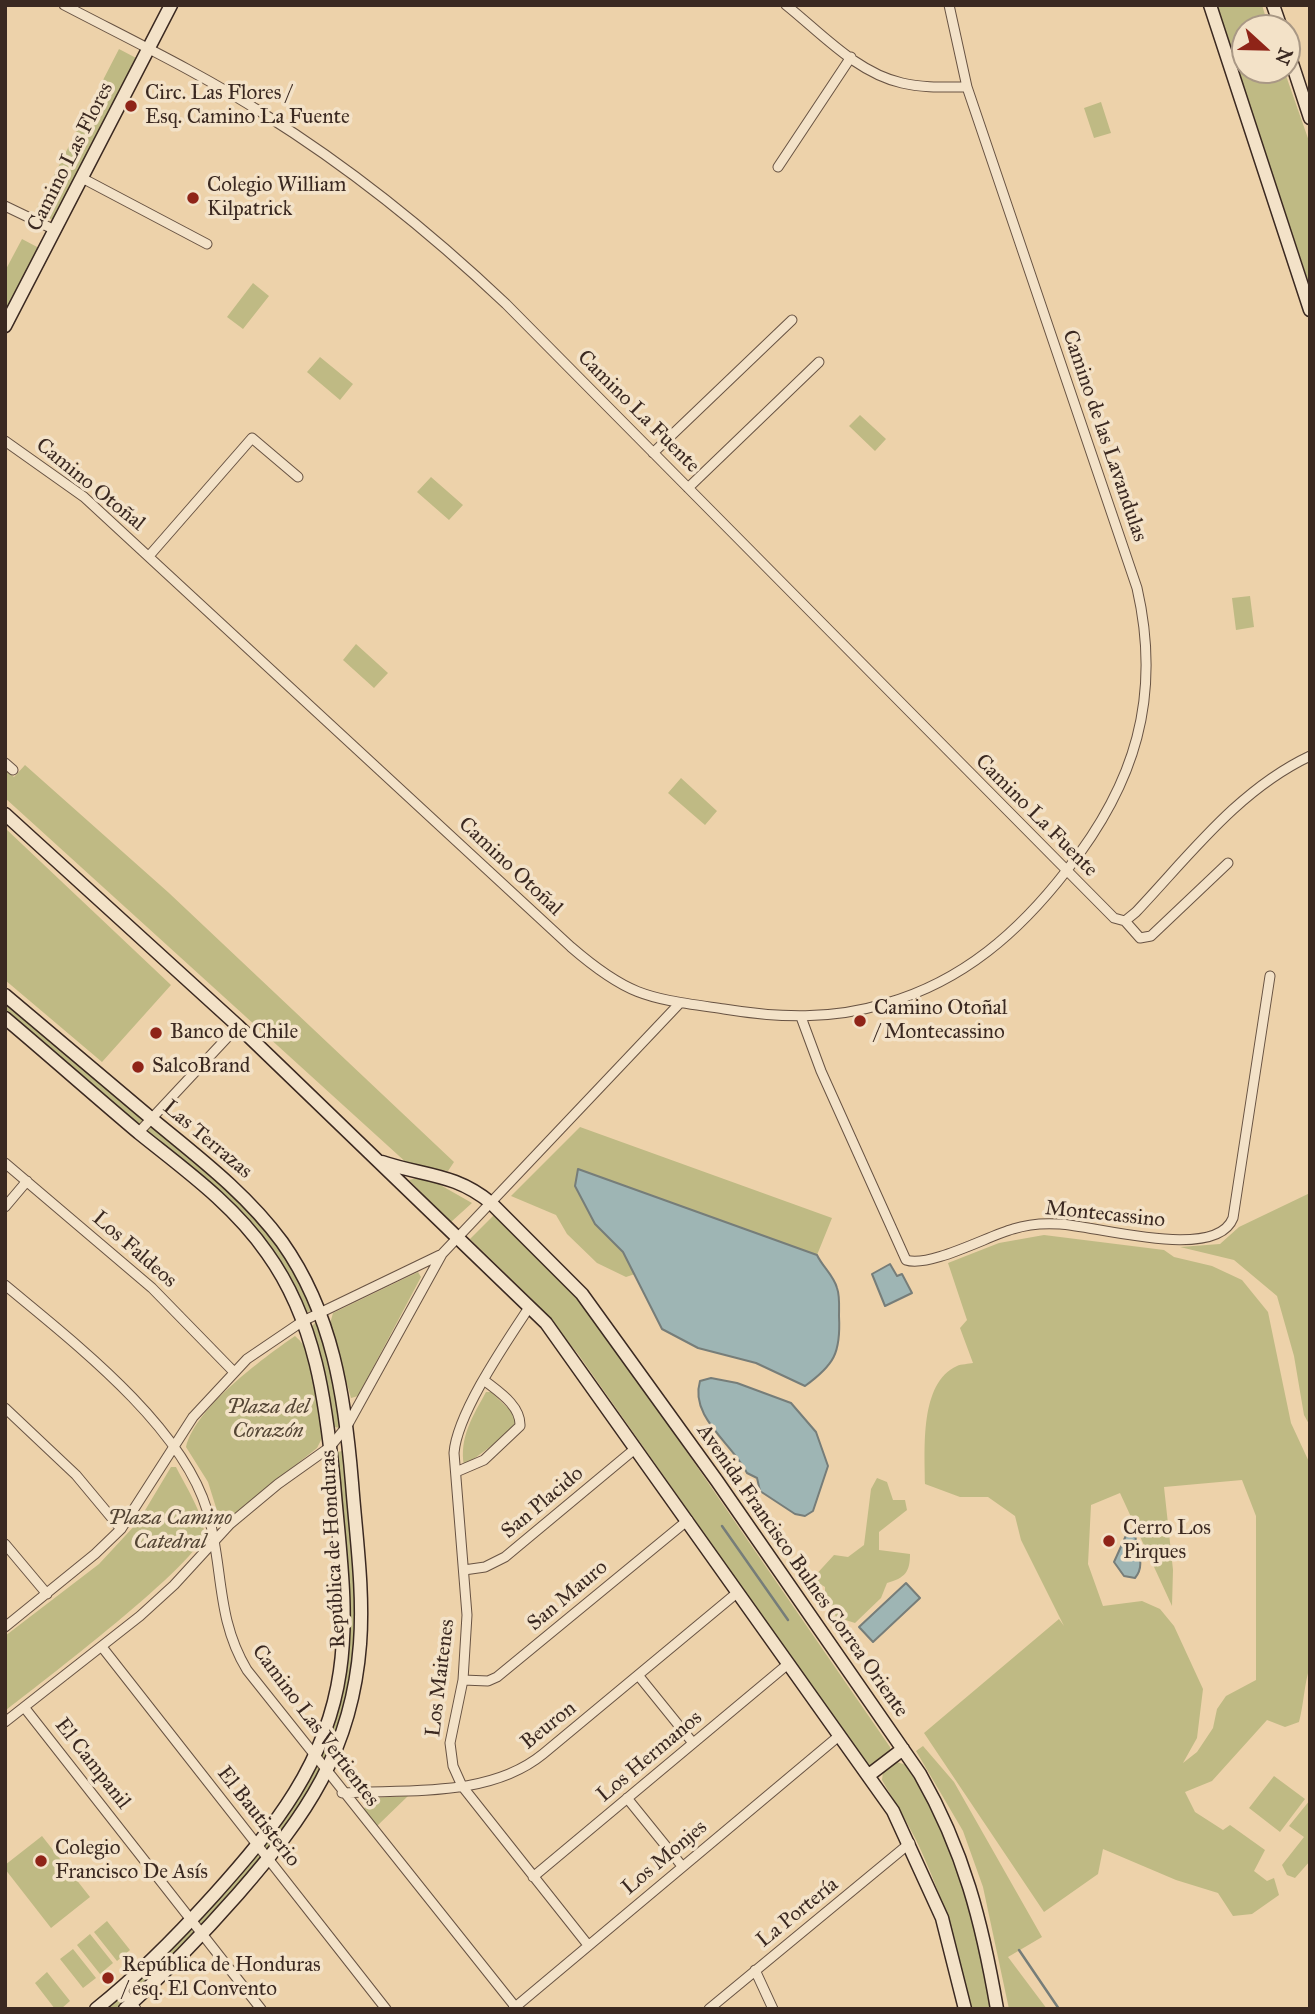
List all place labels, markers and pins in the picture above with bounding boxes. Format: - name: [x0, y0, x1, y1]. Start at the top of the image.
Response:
- place label: Circ. Las Flores / Esq. Camino La Fuente: [145, 81, 350, 131]
- marker: Circ. Las Flores / Esq. Camino La Fuente: [123, 98, 139, 114]
- place label: Colegio William Kilpatrick: [207, 173, 346, 223]
- marker: Colegio William Kilpatrick: [185, 190, 201, 206]
- place label: Camino Otoñal / Montecassino: [874, 996, 1007, 1046]
- marker: Camino Otoñal / Montecassino: [852, 1013, 868, 1029]
- place label: Banco de Chile: [170, 1020, 298, 1046]
- marker: Banco de Chile: [148, 1025, 164, 1041]
- place label: SalcoBrand: [152, 1054, 250, 1080]
- marker: SalcoBrand: [130, 1059, 146, 1075]
- place label: Cerro Los Pirques: [1123, 1516, 1211, 1566]
- marker: Cerro Los Pirques: [1101, 1533, 1117, 1549]
- place label: Colegio Francisco De Asís: [55, 1836, 208, 1886]
- marker: Colegio Francisco De Asís: [33, 1853, 49, 1869]
- place label: República de Honduras / esq. El Convento: [122, 1953, 321, 2003]
- marker: República de Honduras / esq. El Convento: [100, 1970, 116, 1986]

